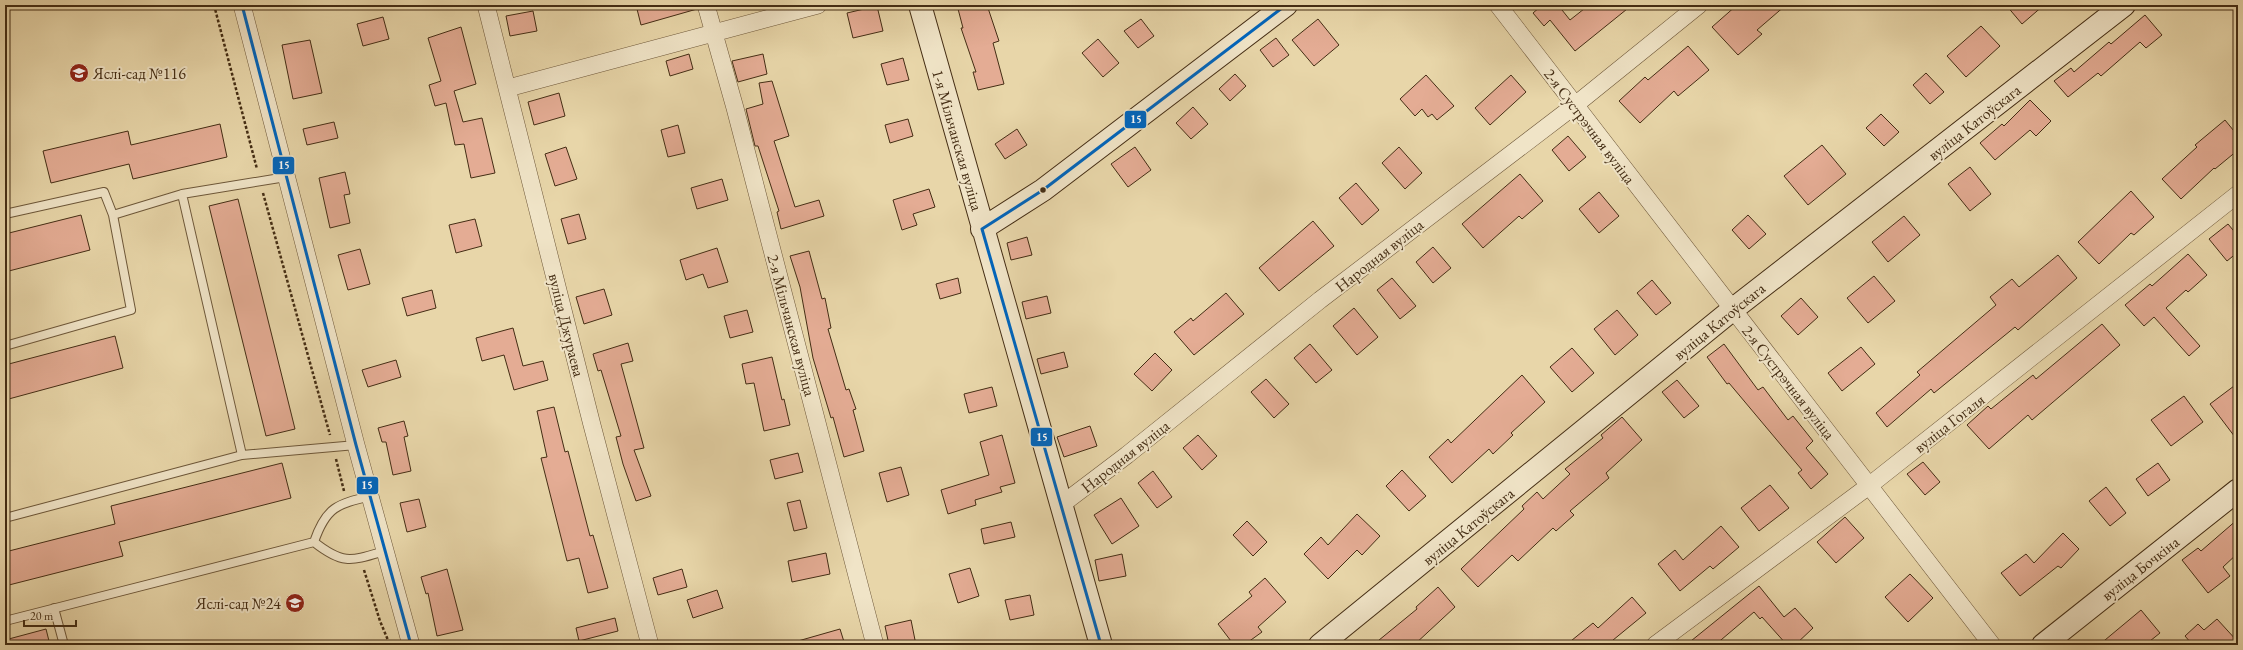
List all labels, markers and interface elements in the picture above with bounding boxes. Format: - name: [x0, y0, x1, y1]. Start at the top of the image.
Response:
- school or university icon: Яслі-сад №116: [68, 62, 90, 84]
- place label: Яслі-сад №116: [92, 63, 186, 84]
- street label: 2-я Сустрэчная вуліца: [1539, 64, 1640, 189]
- street label: 1-я Мільчанская вуліца: [927, 67, 988, 214]
- street label: вуліца Катоўскага: [1924, 79, 2026, 165]
- line badge: 15: [1124, 110, 1147, 129]
- text: 15: [1130, 112, 1142, 126]
- line badge: 15: [272, 156, 295, 175]
- text: 15: [278, 158, 290, 172]
- unlabelled marker: [1038, 185, 1048, 195]
- street label: Народная вуліца: [1331, 214, 1428, 297]
- street label: 2-я Мільчанская вуліца: [762, 252, 821, 399]
- street label: вуліца Джураева: [544, 271, 590, 380]
- street label: вуліца Катоўскага: [1669, 277, 1770, 365]
- street label: 2-я Сустрэчная вуліца: [1737, 321, 1840, 444]
- street label: вуліца Гогаля: [1910, 389, 1989, 458]
- street label: Народная вуліца: [1077, 415, 1174, 498]
- line badge: 15: [1030, 427, 1053, 447]
- text: 15: [1036, 430, 1048, 444]
- line badge: 15: [356, 476, 379, 495]
- text: 15: [361, 478, 373, 492]
- street label: вуліца Катоўскага: [1418, 482, 1519, 570]
- street label: вуліца Бочкіна: [2097, 531, 2184, 605]
- school or university icon: Яслі-сад №24: [284, 592, 306, 614]
- place label: Яслі-сад №24: [195, 593, 281, 614]
- scale bar: [24, 602, 76, 628]
- text: 20 m: [30, 608, 54, 624]

